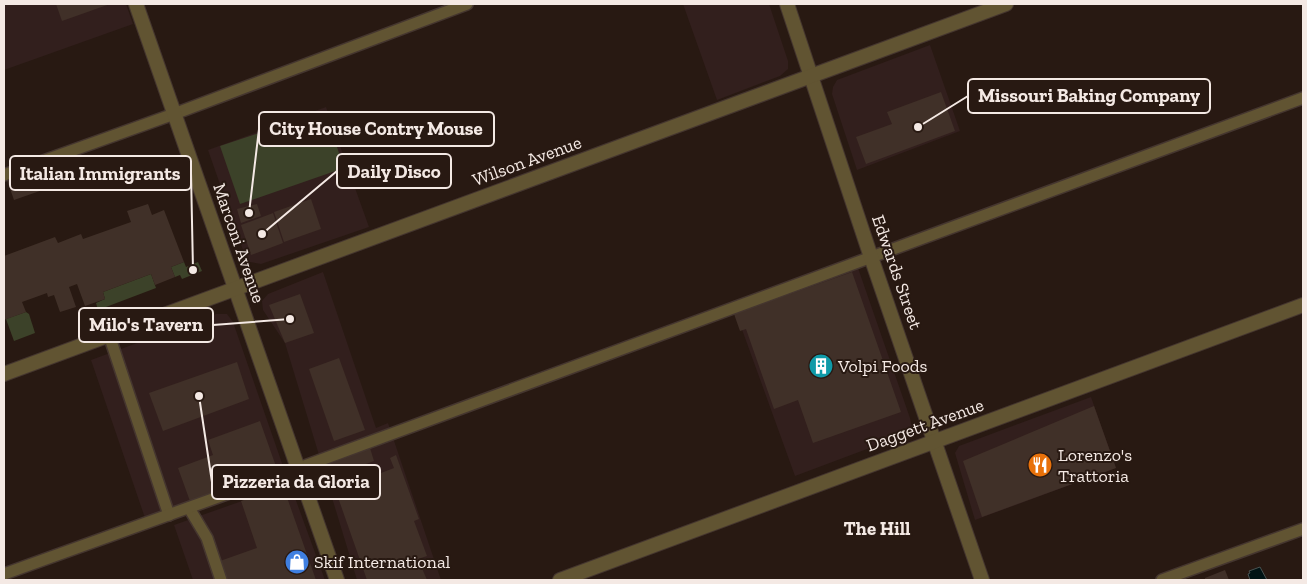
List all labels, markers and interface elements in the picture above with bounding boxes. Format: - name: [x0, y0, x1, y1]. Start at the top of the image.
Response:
- callout: Missouri Baking Company: [968, 79, 1210, 113]
- text: Missouri Baking Company: [978, 84, 1200, 107]
- callout: City House Contry Mouse: [259, 112, 494, 146]
- text: City House Contry Mouse: [269, 117, 483, 140]
- street label: Wilson Avenue: [470, 131, 584, 191]
- callout: Daily Disco: [337, 154, 451, 188]
- callout: Italian Immigrants: [10, 156, 191, 190]
- text: Daily Disco: [347, 160, 441, 183]
- text: Italian Immigrants: [19, 162, 181, 185]
- street label: Marconi Avenue: [208, 180, 270, 306]
- street label: Edwards Street: [867, 212, 927, 332]
- callout: Milo's Tavern: [79, 308, 213, 342]
- text: Milo's Tavern: [89, 313, 204, 336]
- building icon: Volpi Foods: [808, 353, 834, 379]
- place label: Volpi Foods: [837, 355, 928, 377]
- street label: Daggett Avenue: [863, 394, 987, 456]
- place label: Lorenzo's Trattoria: [1058, 444, 1132, 487]
- restaurant icon: Lorenzo's Trattoria: [1027, 452, 1053, 478]
- callout: Pizzeria da Gloria: [212, 465, 380, 499]
- text: Pizzeria da Gloria: [222, 470, 370, 493]
- district label: The Hill: [844, 517, 911, 540]
- shop icon: Skif International: [284, 549, 310, 575]
- place label: Skif International: [314, 551, 451, 573]

